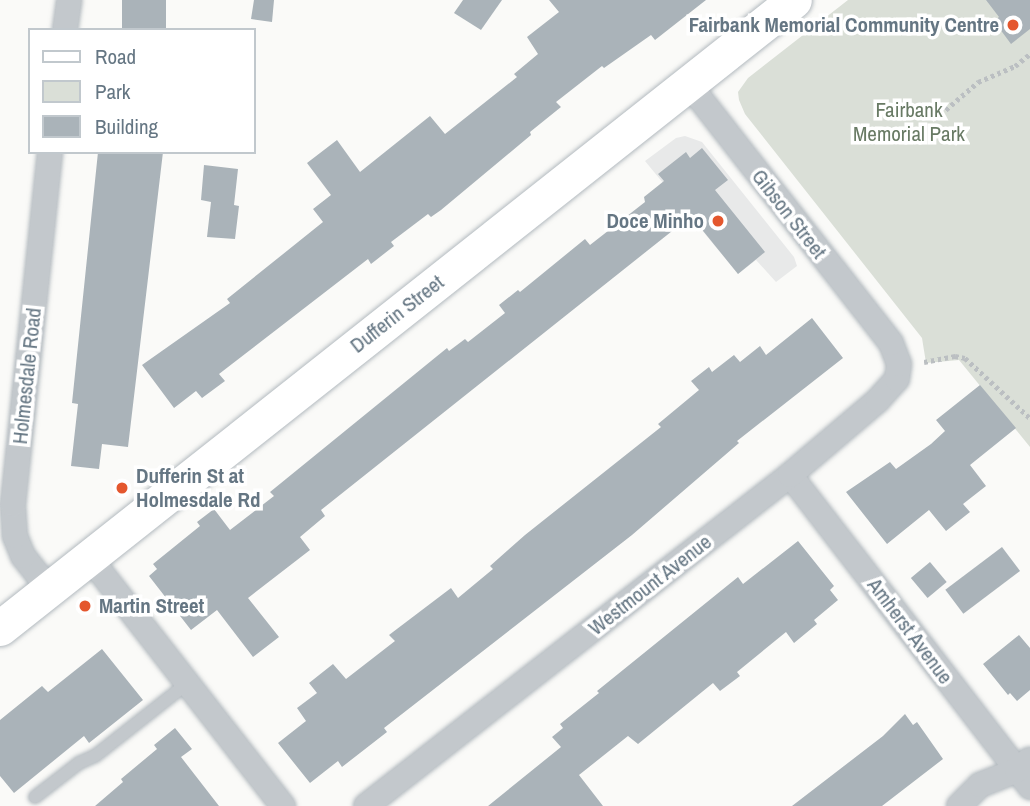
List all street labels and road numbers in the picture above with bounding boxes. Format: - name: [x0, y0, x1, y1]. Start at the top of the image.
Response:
- street label: Gibson Street: [746, 164, 832, 264]
- street label: Dufferin Street: [345, 270, 449, 358]
- street label: Holmesdale Road: [7, 307, 47, 445]
- street label: Westmount Avenue: [583, 529, 717, 641]
- street label: Amherst Avenue: [862, 573, 958, 689]

